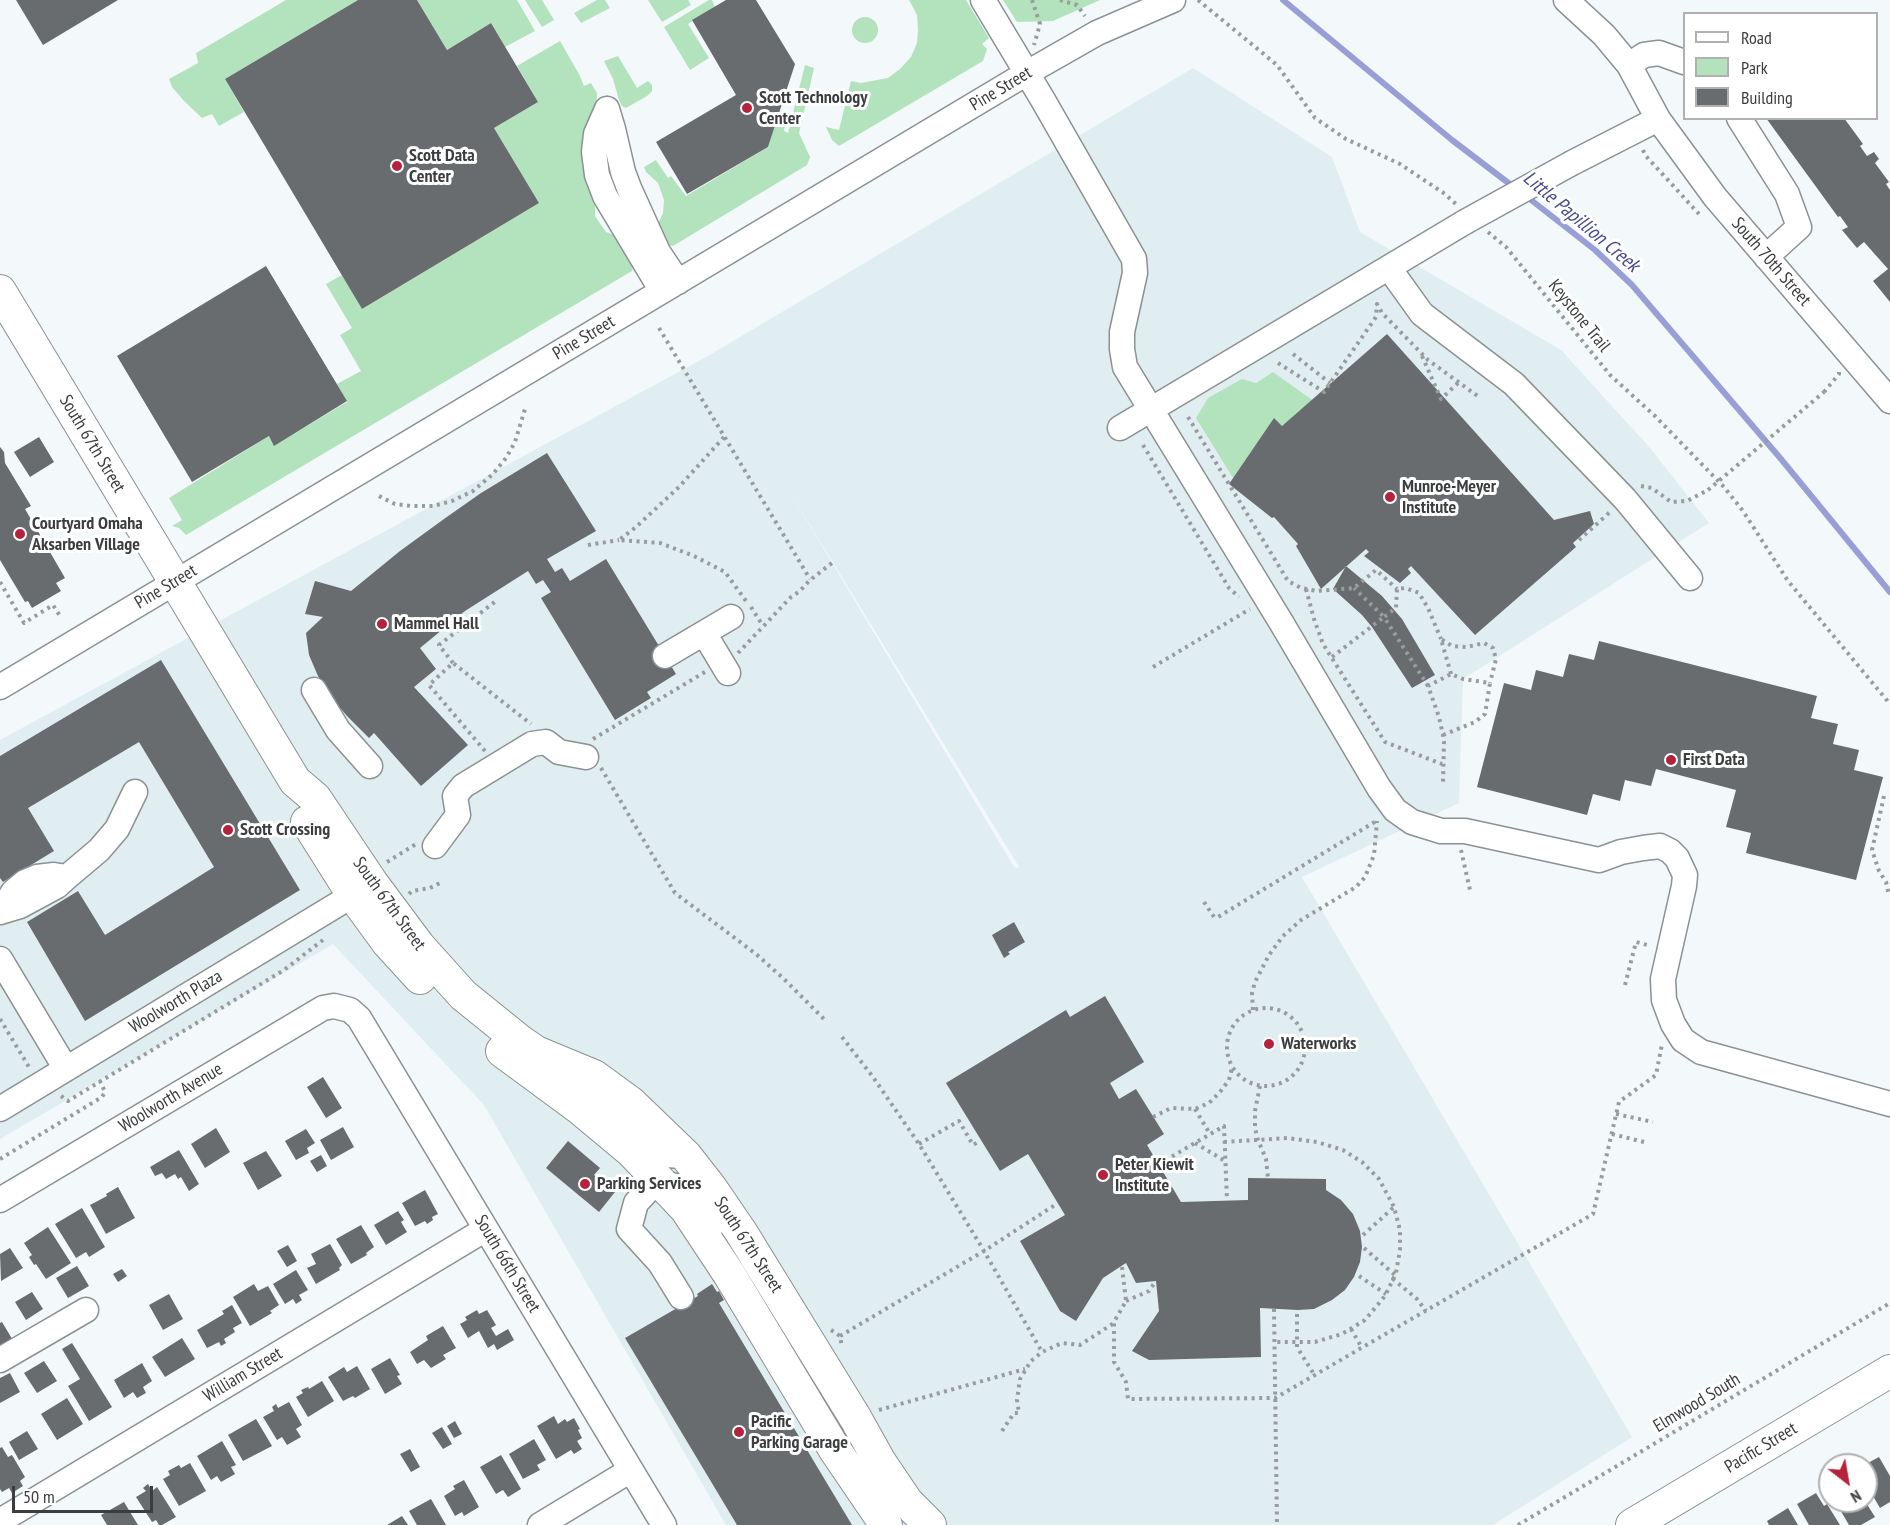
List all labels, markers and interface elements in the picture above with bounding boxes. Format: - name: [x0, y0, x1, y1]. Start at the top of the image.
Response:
- legend: [1683, 12, 1878, 120]
- text: Road: [1741, 26, 1772, 49]
- text: Park: [1741, 56, 1768, 79]
- street label: Pine Street: [966, 62, 1036, 116]
- text: Building: [1741, 86, 1793, 109]
- place label: Scott Technology Center: [759, 87, 867, 130]
- marker: Scott Technology Center: [740, 101, 754, 115]
- place label: Scott Data Center: [409, 145, 475, 188]
- marker: Scott Data Center: [390, 159, 404, 173]
- water label: Little Papillion Creek: [1518, 166, 1644, 278]
- street label: South 70th Street: [1727, 213, 1815, 311]
- street label: Keystone Trail: [1543, 276, 1615, 356]
- street label: Pine Street: [549, 311, 619, 365]
- street label: South 67th Street: [54, 391, 130, 497]
- place label: Munroe-Meyer Institute: [1402, 476, 1496, 518]
- marker: Munroe-Meyer Institute: [1383, 490, 1397, 504]
- place label: Courtyard Omaha Aksarben Village: [32, 513, 143, 556]
- marker: Courtyard Omaha Aksarben Village: [13, 527, 27, 541]
- street label: Pine Street: [131, 560, 201, 614]
- place label: Mammel Hall: [394, 613, 479, 635]
- marker: Mammel Hall: [375, 617, 389, 631]
- place label: First Data: [1683, 749, 1745, 771]
- marker: First Data: [1664, 753, 1678, 767]
- place label: Scott Crossing: [240, 819, 330, 841]
- marker: Scott Crossing: [221, 823, 235, 837]
- street label: South 67th Street: [348, 853, 430, 955]
- street label: Woolworth Plaza: [126, 966, 226, 1038]
- place label: Waterworks: [1281, 1033, 1356, 1055]
- marker: Waterworks: [1262, 1037, 1276, 1051]
- street label: Woolworth Avenue: [115, 1059, 227, 1137]
- place label: Peter Kiewit Institute: [1115, 1154, 1194, 1196]
- marker: Peter Kiewit Institute: [1096, 1168, 1110, 1182]
- place label: Parking Services: [597, 1173, 701, 1195]
- marker: Parking Services: [578, 1177, 592, 1191]
- street label: South 67th Street: [709, 1193, 787, 1297]
- street label: South 66th Street: [469, 1211, 545, 1317]
- street label: William Street: [200, 1343, 286, 1407]
- street label: Elmwood South: [1650, 1369, 1744, 1437]
- place label: Pacific Parking Garage: [751, 1411, 848, 1454]
- street label: Pacific Street: [1721, 1418, 1801, 1478]
- marker: Pacific Parking Garage: [732, 1425, 746, 1439]
- north arrow: [1818, 1453, 1878, 1513]
- scale bar: [15, 1474, 156, 1512]
- text: 50 m: [23, 1485, 55, 1508]
- text: N: [1847, 1486, 1865, 1508]

